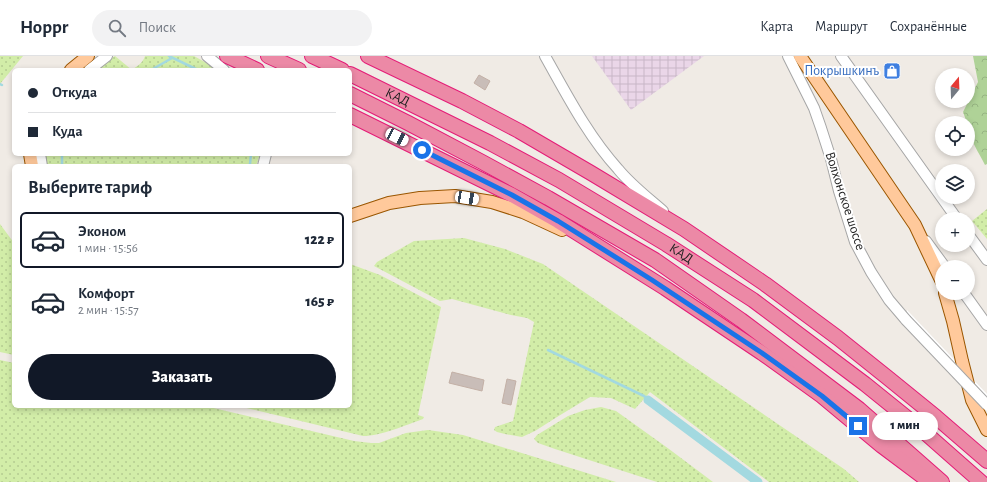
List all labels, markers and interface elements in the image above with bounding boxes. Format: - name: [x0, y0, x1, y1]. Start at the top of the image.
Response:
- search box: [92, 10, 372, 46]
- icon: search: [106, 17, 128, 39]
- text: Hoppr: [20, 18, 68, 37]
- text: Поиск: [138, 20, 176, 35]
- text: Карта: [760, 20, 793, 34]
- text: Маршрут: [815, 20, 868, 34]
- text: Сохранённые: [890, 20, 967, 34]
- shop icon: Покрышкинъ: [882, 61, 902, 81]
- place label: Покрышкинъ: [804, 64, 880, 78]
- north arrow: [935, 68, 975, 108]
- map controls: [935, 68, 975, 300]
- text: Откуда: [52, 85, 97, 100]
- street label: КАД: [383, 86, 412, 109]
- button: locate: [935, 116, 975, 156]
- text: Куда: [52, 124, 83, 139]
- car: [384, 126, 410, 148]
- route start: [413, 141, 431, 159]
- street label: Волхонское шоссе: [822, 150, 868, 252]
- button: layers: [935, 164, 975, 204]
- text: Выберите тариф: [28, 179, 152, 197]
- car: [454, 190, 480, 206]
- button: +: [935, 212, 975, 252]
- icon: car: [30, 222, 66, 258]
- text: Эконом: [78, 224, 126, 239]
- text: 122 ₽: [305, 232, 334, 247]
- street label: КАД: [667, 241, 696, 266]
- text: 1 мин · 15:56: [78, 242, 138, 255]
- button: −: [935, 260, 975, 300]
- icon: car: [30, 284, 66, 320]
- text: Комфорт: [78, 286, 134, 301]
- text: 165 ₽: [305, 294, 334, 309]
- text: 2 мин · 15:57: [78, 304, 139, 317]
- button: Заказать: [28, 354, 336, 400]
- callout: 1 мин: [872, 412, 938, 440]
- route end: [849, 417, 867, 435]
- text: 1 мин: [890, 419, 920, 432]

